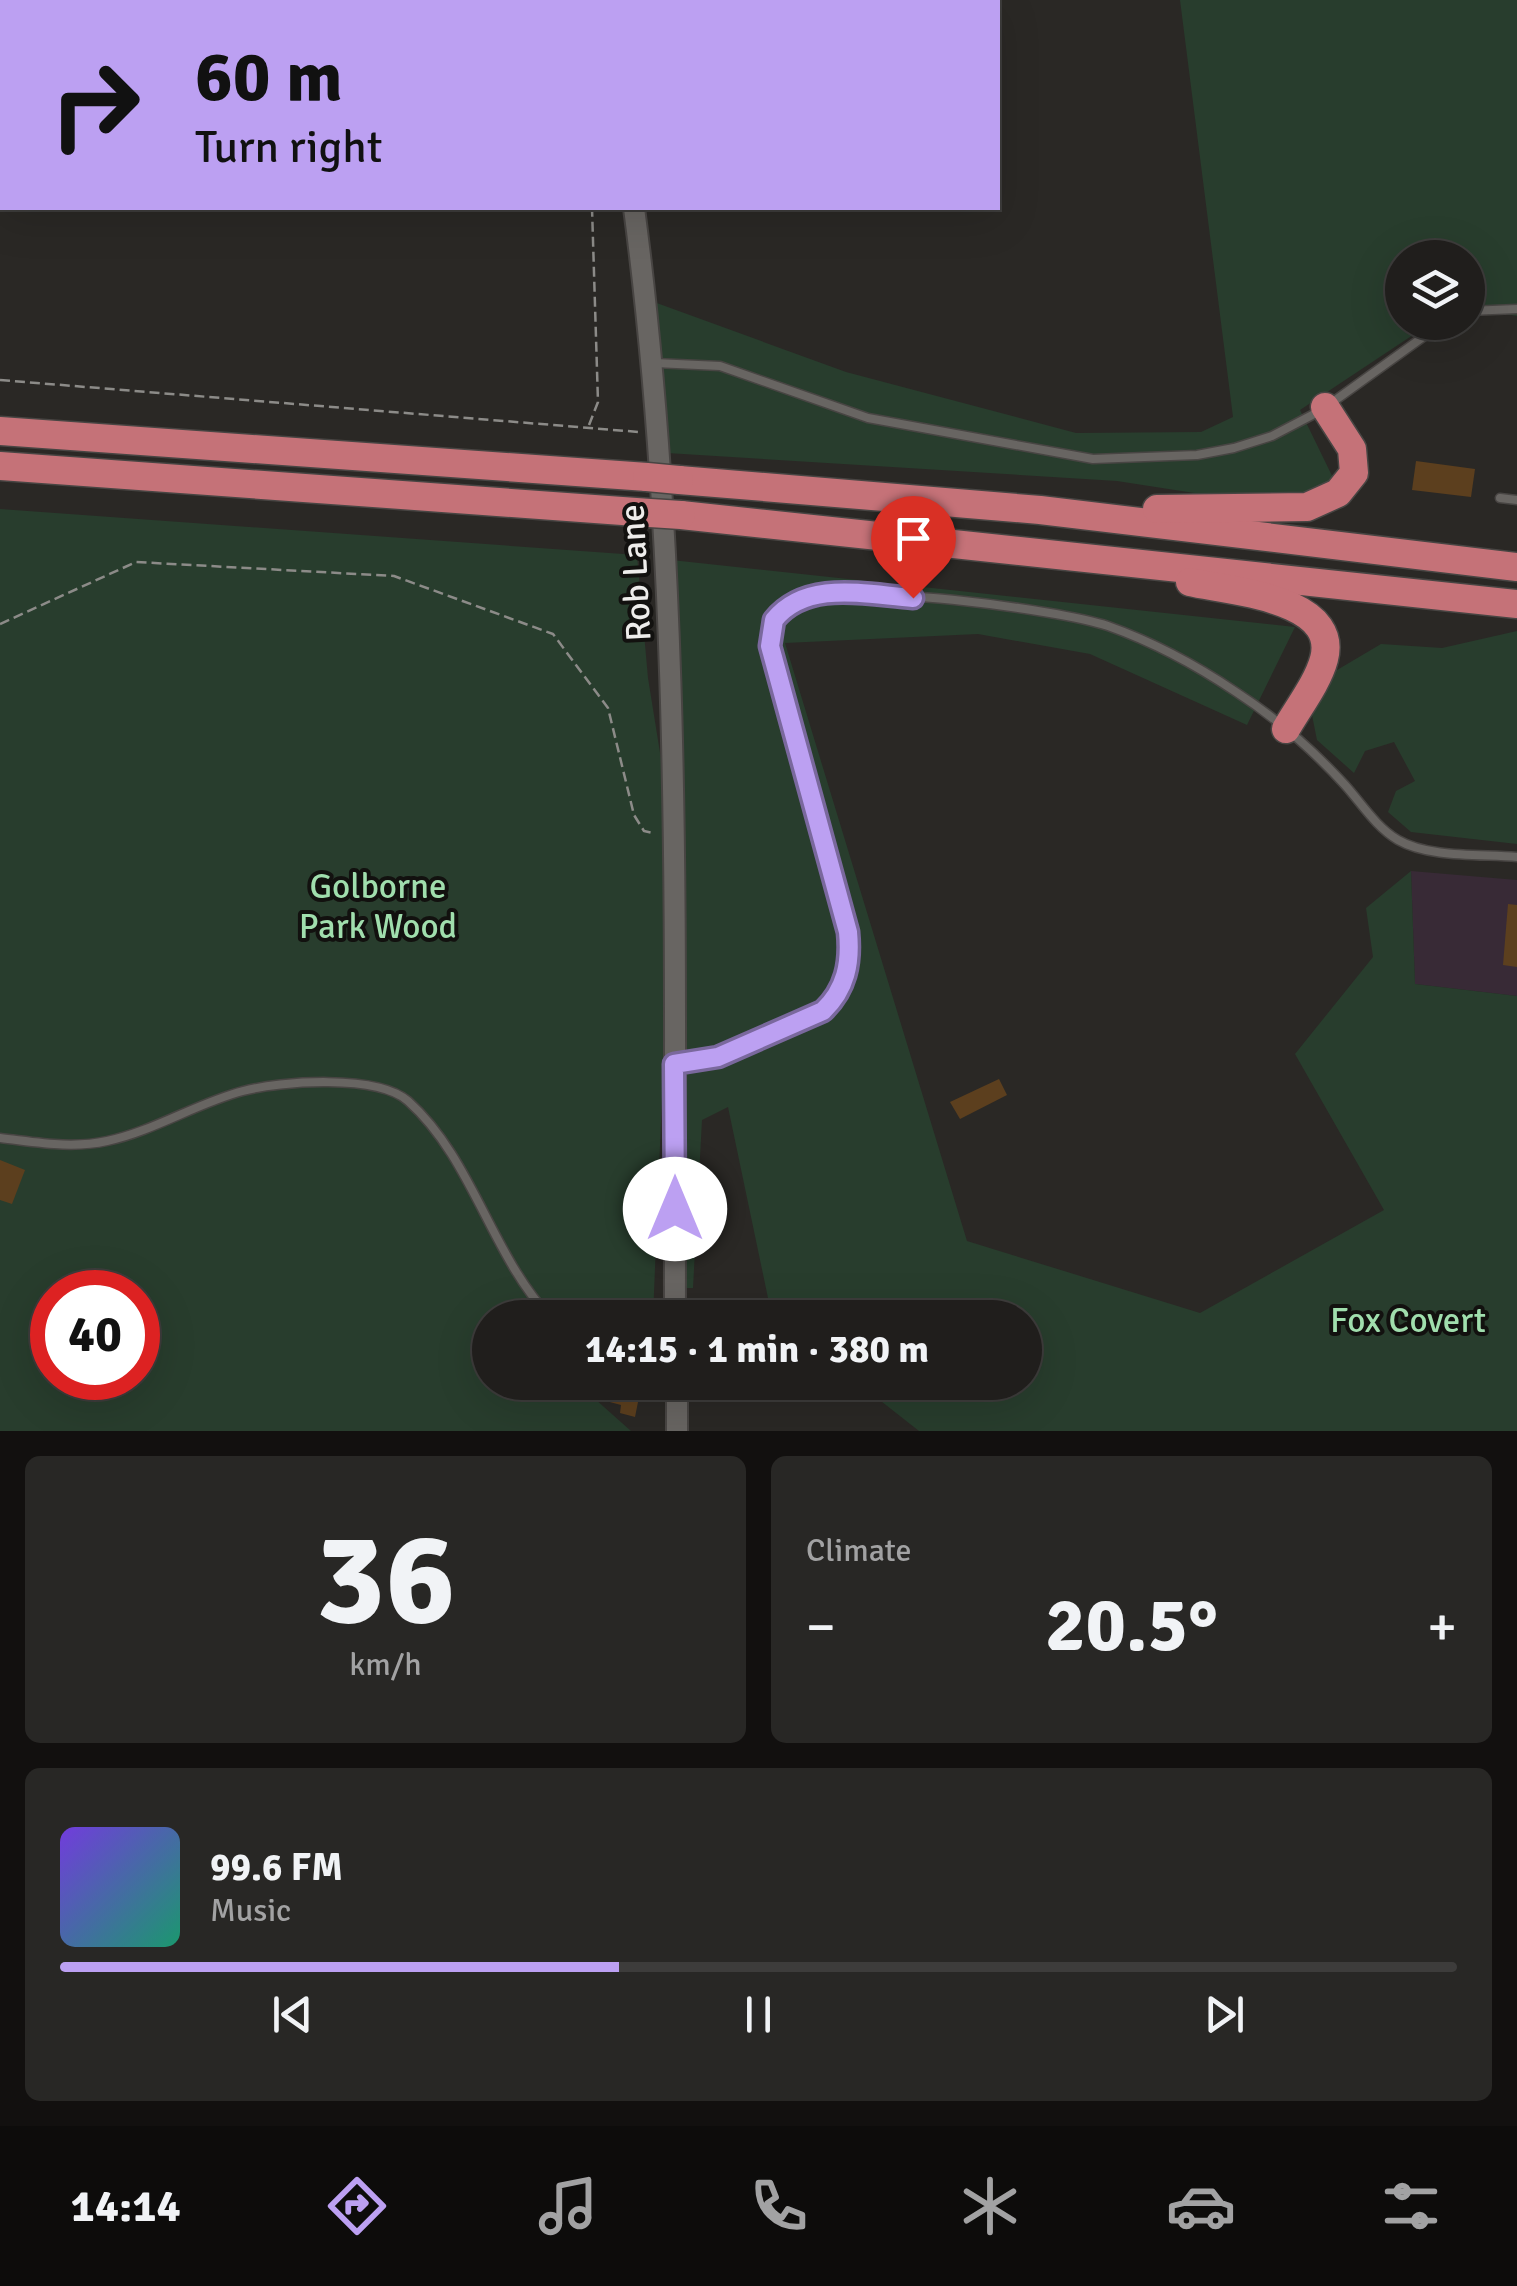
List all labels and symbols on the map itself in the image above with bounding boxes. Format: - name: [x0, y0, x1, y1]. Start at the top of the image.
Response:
- pin: [871, 496, 956, 599]
- street label: Rob Lane: [610, 503, 661, 643]
- park label: Golborne Park Wood: [299, 865, 457, 948]
- position arrow: [623, 1157, 727, 1261]
- speed limit sign: 40: [30, 1270, 160, 1400]
- park label: Fox Covert: [1330, 1299, 1486, 1342]

